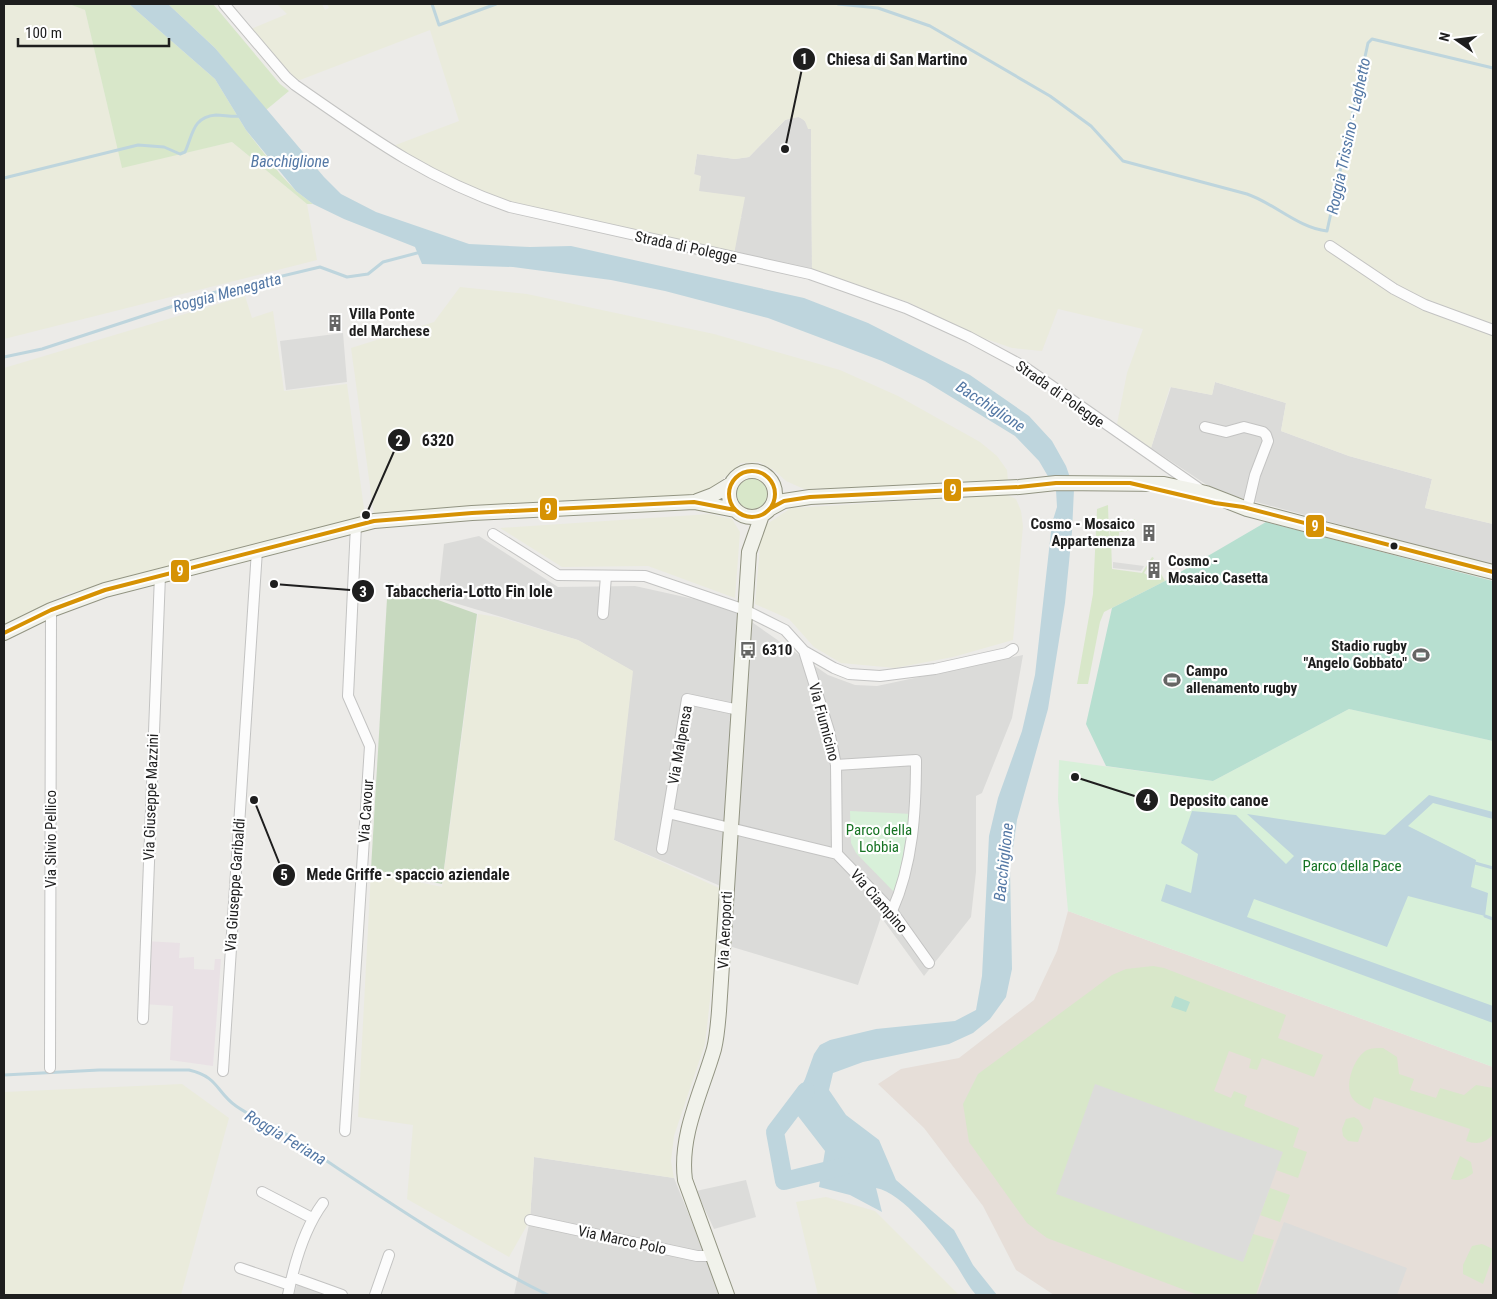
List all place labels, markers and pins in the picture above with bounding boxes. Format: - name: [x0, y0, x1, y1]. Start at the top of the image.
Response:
- callout: Chiesa di San Martino: [792, 44, 977, 75]
- place label: Villa Ponte del Marchese: [349, 305, 430, 340]
- building icon: Villa Ponte del Marchese: [325, 313, 345, 333]
- callout: 6320: [386, 425, 464, 456]
- place label: Cosmo - Mosaico Appartenenza: [1030, 515, 1135, 550]
- building icon: Cosmo - Mosaico Appartenenza: [1139, 523, 1159, 543]
- unlabelled marker: [1389, 541, 1399, 551]
- place label: Cosmo - Mosaico Casetta: [1168, 552, 1268, 587]
- building icon: Cosmo - Mosaico Casetta: [1144, 560, 1164, 580]
- callout: Tabaccheria-Lotto Fin Iole: [351, 576, 563, 607]
- place label: Stadio rugby "Angelo Gobbato": [1303, 637, 1407, 672]
- bus stop icon: 6310: [738, 640, 758, 660]
- place label: 6310: [762, 641, 792, 659]
- sports icon: Stadio rugby "Angelo Gobbato": [1411, 645, 1431, 665]
- place label: Campo allenamento rugby: [1186, 662, 1297, 697]
- sports icon: Campo allenamento rugby: [1162, 670, 1182, 690]
- callout: Deposito canoe: [1134, 785, 1278, 816]
- callout: Mede Griffe - spaccio aziendale: [271, 859, 520, 890]

